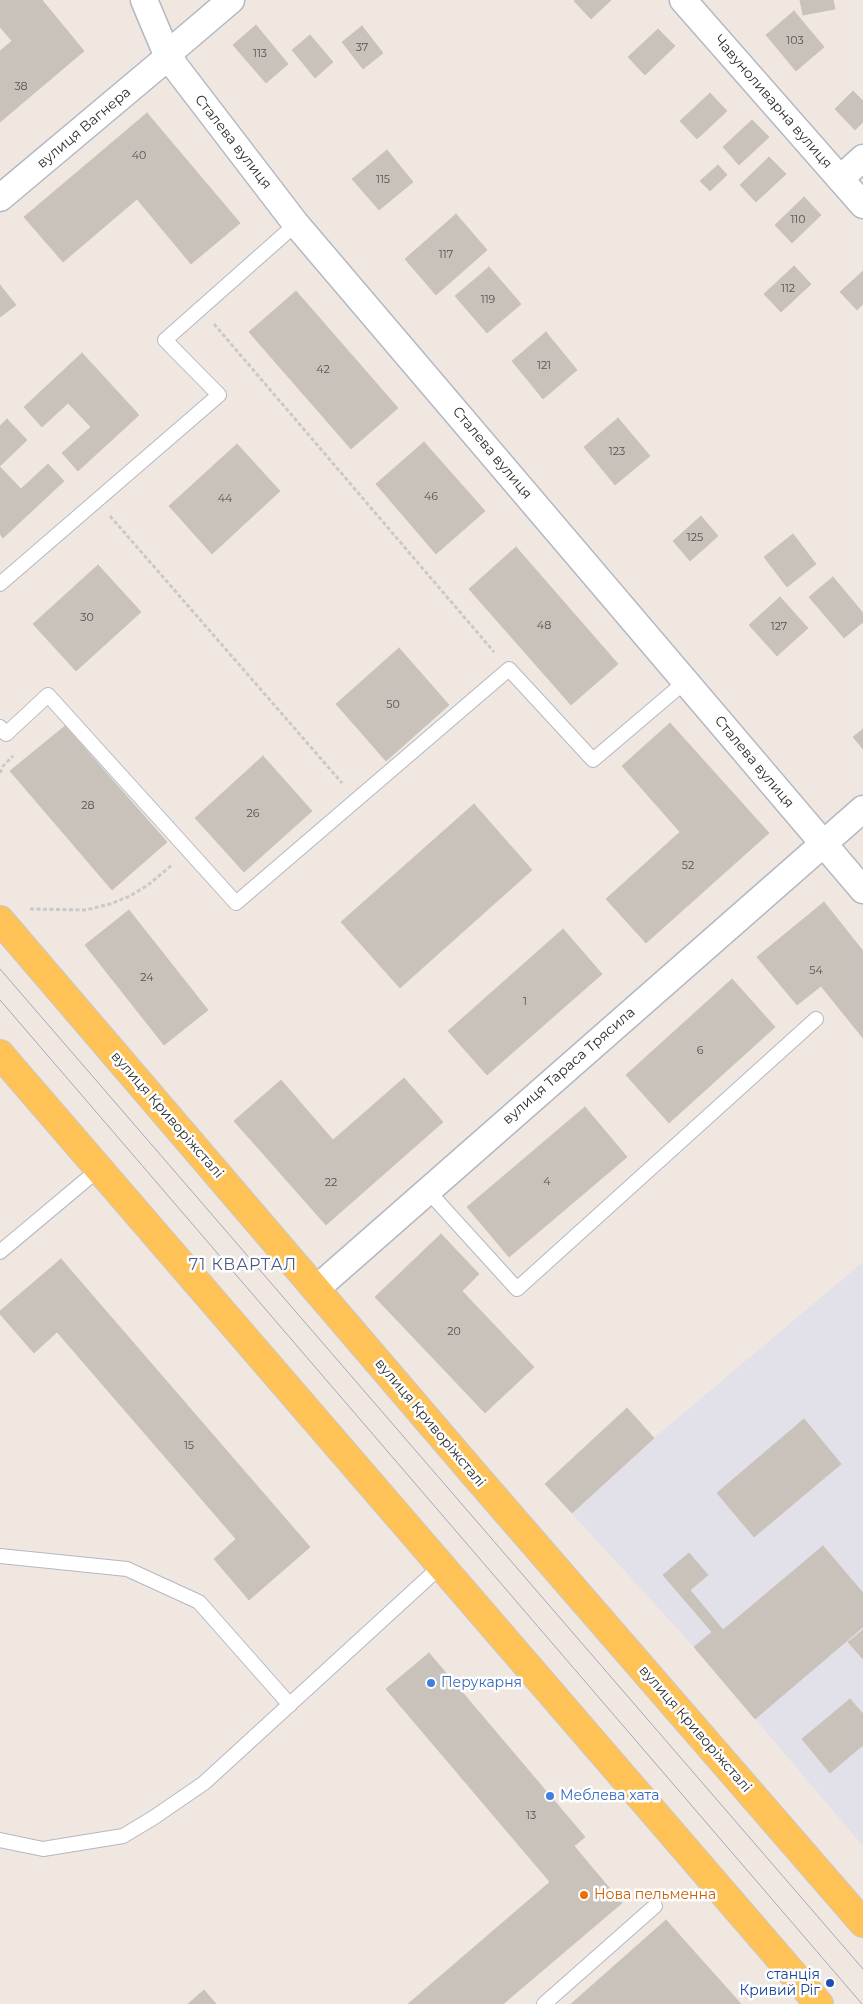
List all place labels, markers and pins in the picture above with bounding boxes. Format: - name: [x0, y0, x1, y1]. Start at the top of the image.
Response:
- place label: Перукарня: [441, 1675, 522, 1691]
- marker: Перукарня: [425, 1677, 437, 1689]
- place label: Меблева хата: [560, 1788, 659, 1804]
- marker: Меблева хата: [544, 1790, 556, 1802]
- place label: Нова пельменна: [594, 1887, 716, 1903]
- marker: Нова пельменна: [578, 1889, 590, 1901]
- place label: станція Кривий Ріг: [740, 1967, 820, 2000]
- marker: станція Кривий Ріг: [824, 1977, 836, 1989]

